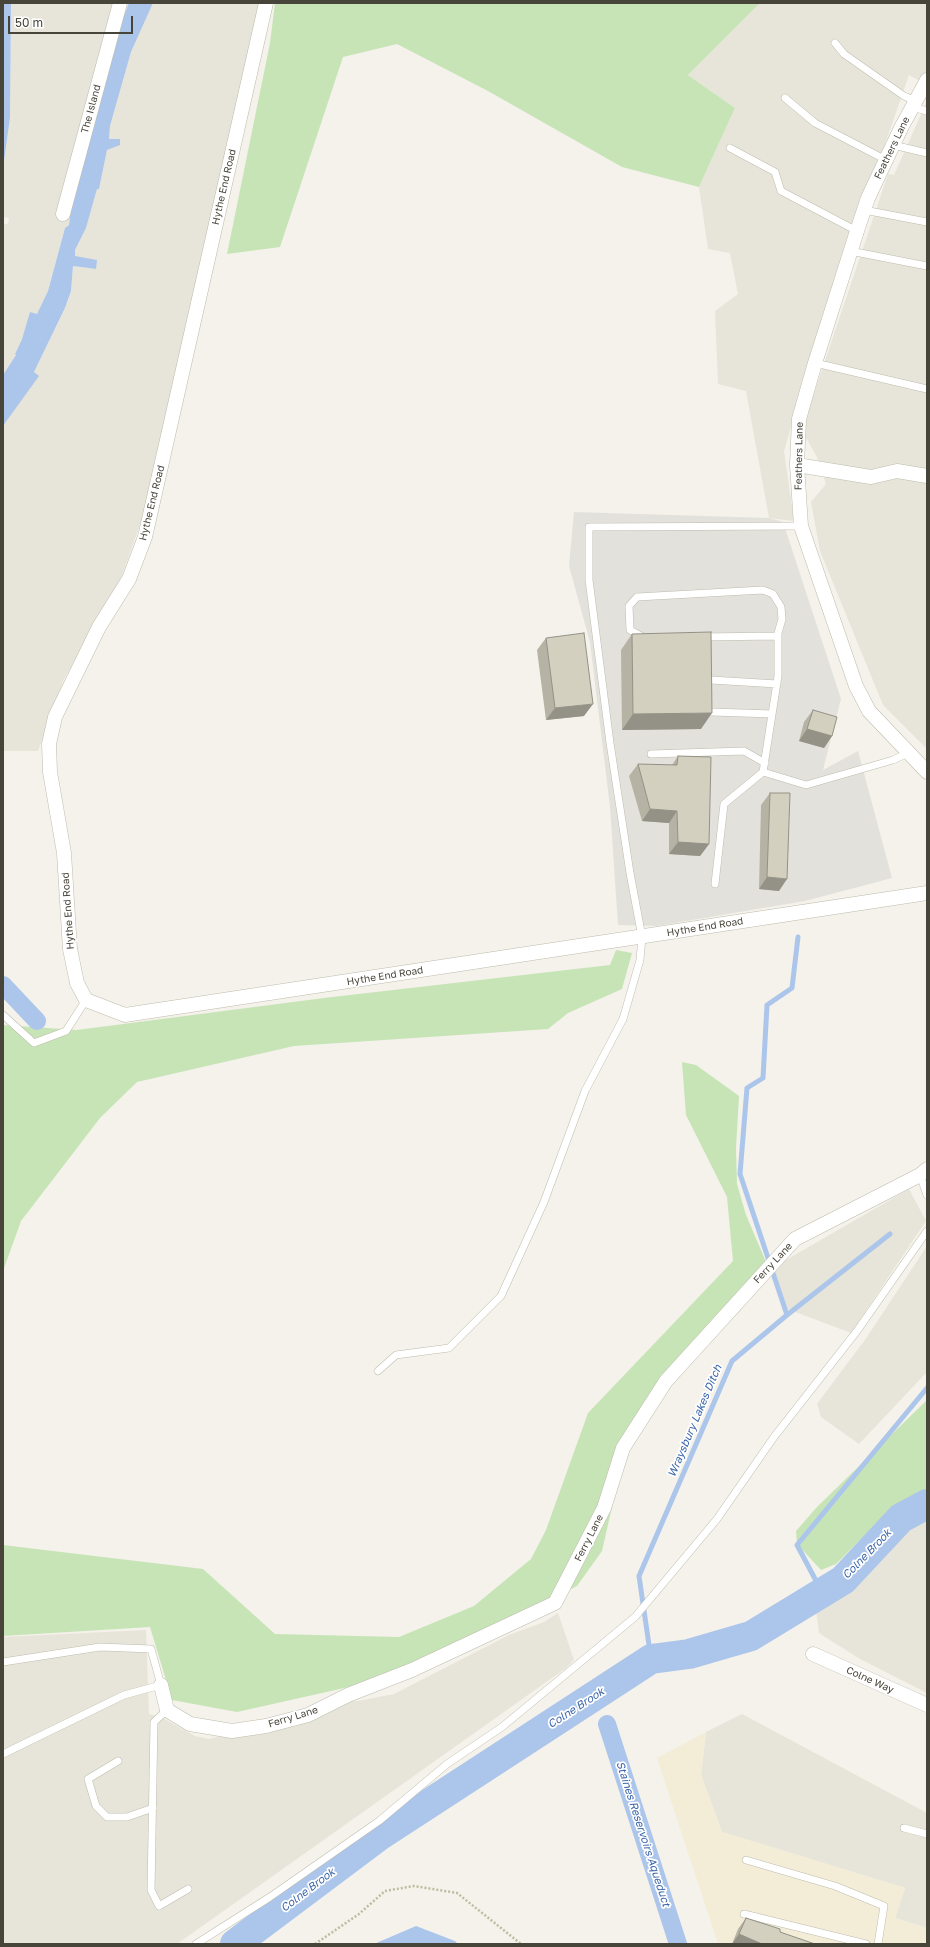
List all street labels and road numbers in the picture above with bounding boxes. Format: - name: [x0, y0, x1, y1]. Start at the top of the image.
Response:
- street label: The Island: [79, 83, 103, 135]
- street label: Feathers Lane: [872, 115, 912, 181]
- street label: Hythe End Road: [209, 148, 239, 226]
- street label: Feathers Lane: [792, 422, 806, 490]
- street label: Hythe End Road: [137, 464, 167, 542]
- street label: Hythe End Road: [59, 872, 77, 950]
- street label: Hythe End Road: [666, 915, 744, 939]
- street label: Hythe End Road: [346, 964, 424, 988]
- street label: Ferry Lane: [751, 1240, 795, 1286]
- street label: Ferry Lane: [572, 1512, 606, 1564]
- street label: Colne Way: [844, 1664, 896, 1696]
- street label: Ferry Lane: [267, 1704, 319, 1730]

